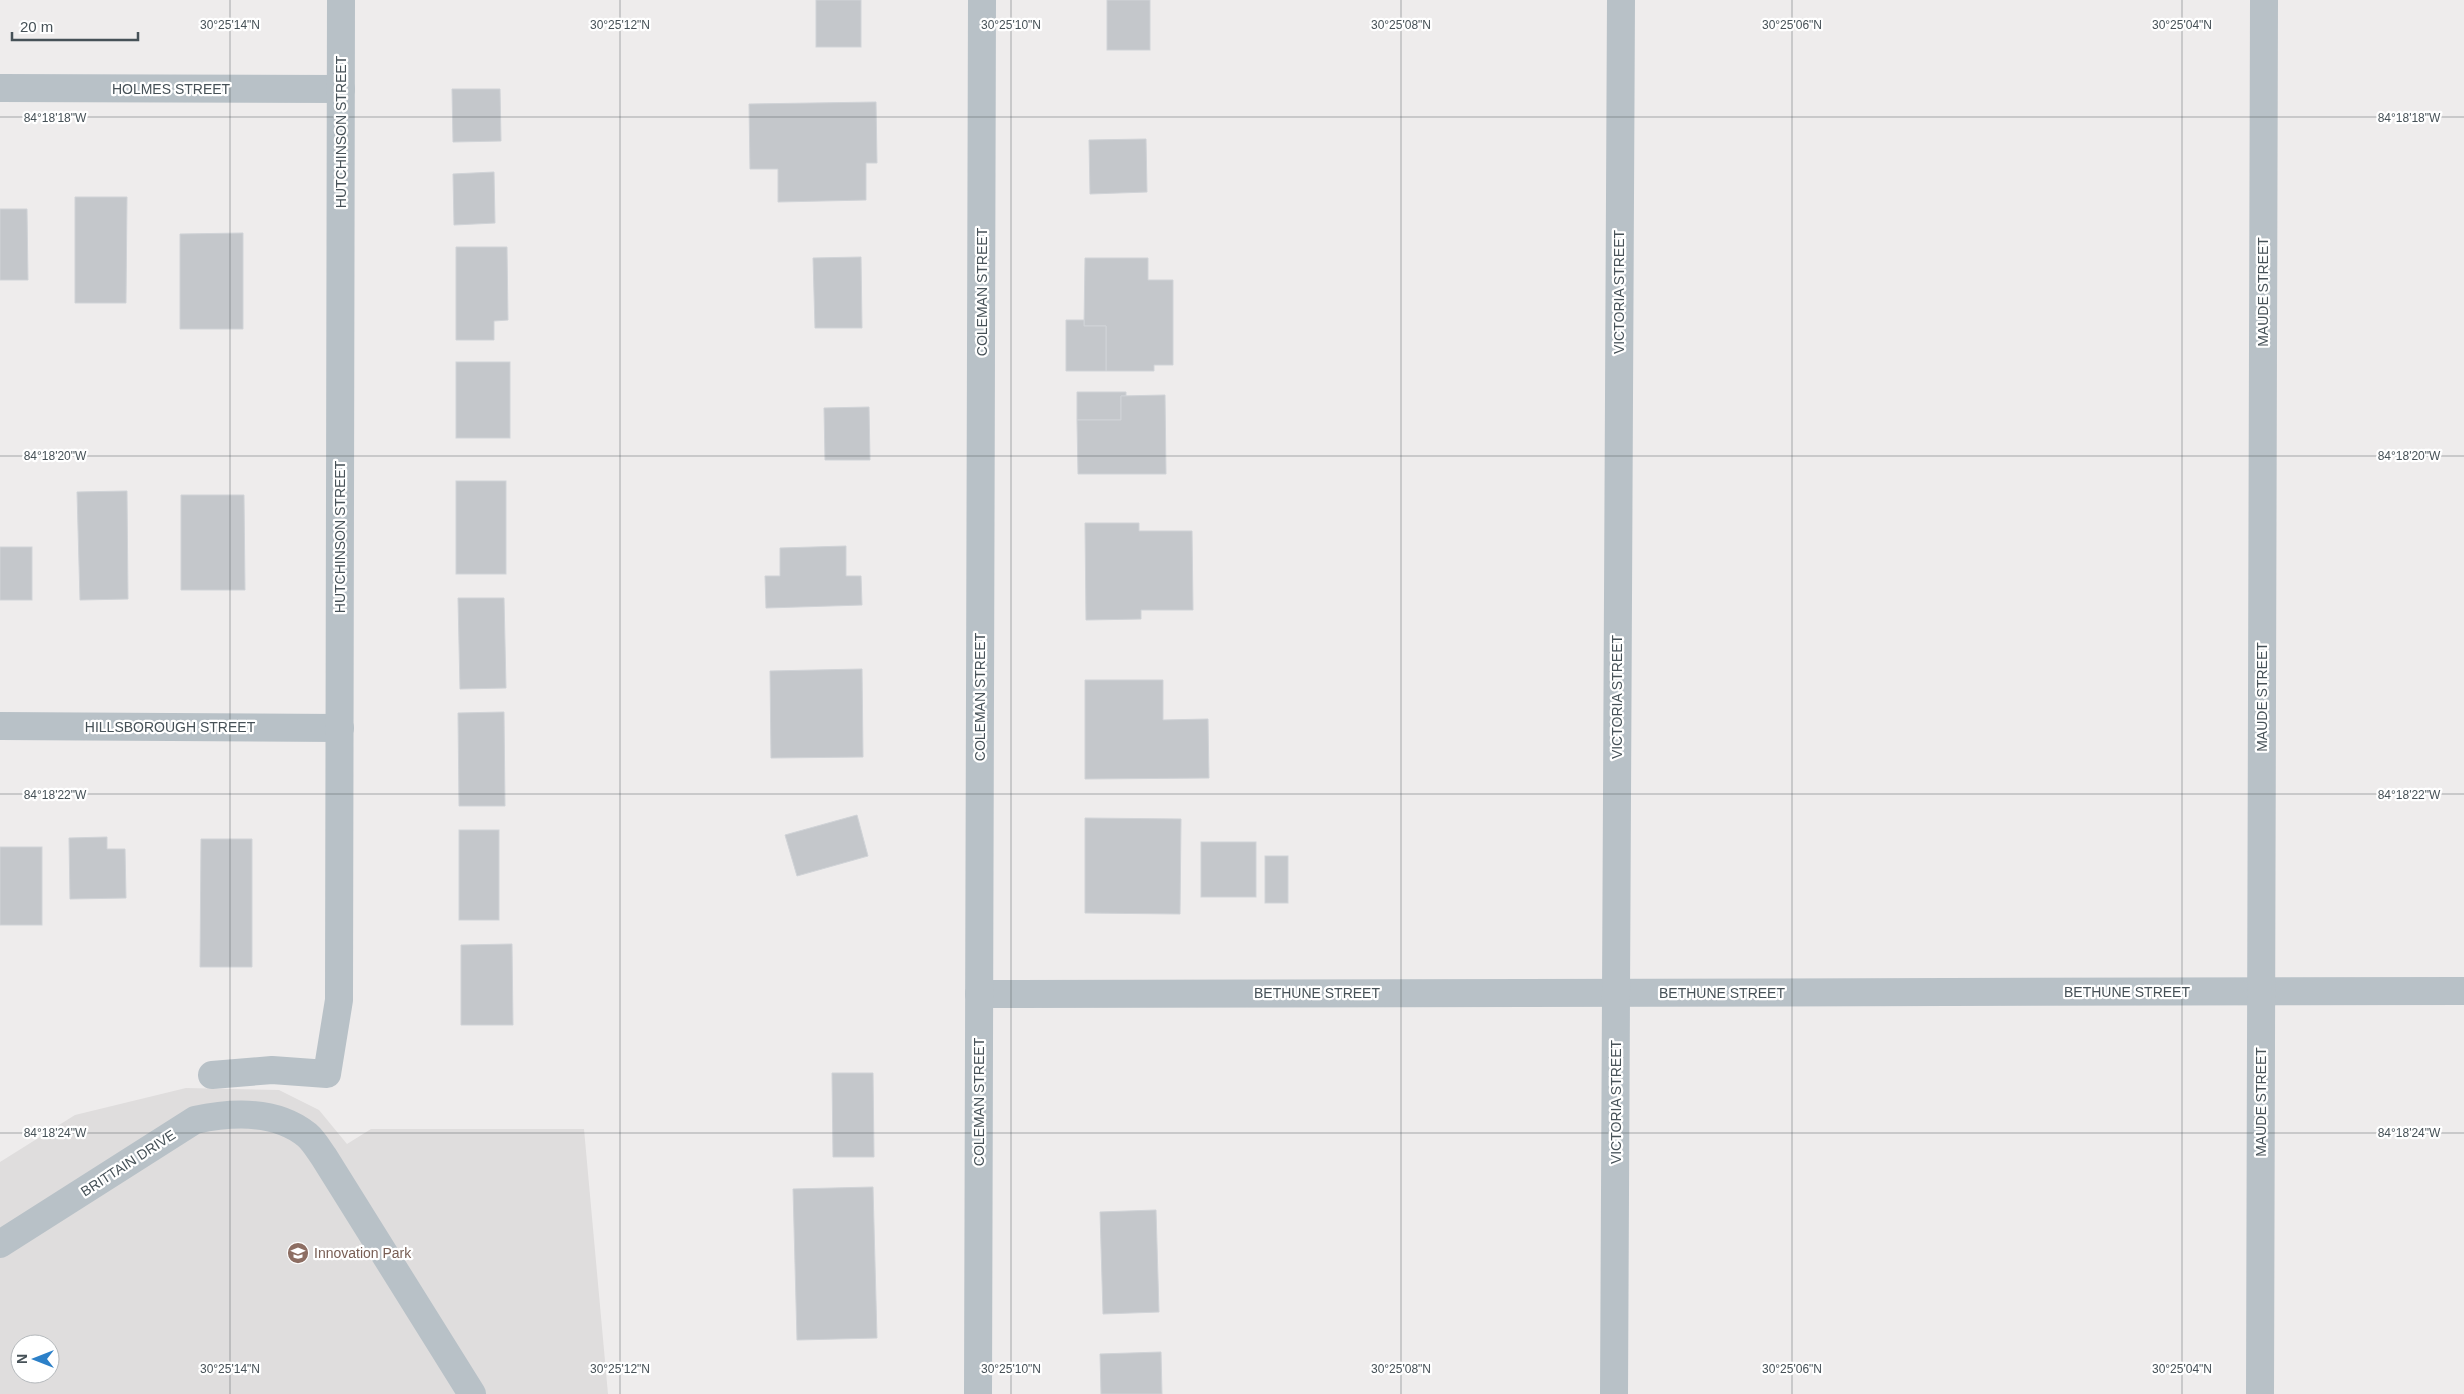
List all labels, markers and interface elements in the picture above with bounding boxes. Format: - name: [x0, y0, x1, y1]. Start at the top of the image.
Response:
- scale bar: [12, 10, 139, 42]
- text: 20 m: [20, 18, 53, 35]
- text: 30°25'14"N: [200, 18, 260, 32]
- text: 30°25'12"N: [590, 18, 650, 32]
- text: 30°25'10"N: [981, 18, 1041, 32]
- text: 30°25'08"N: [1371, 18, 1431, 32]
- text: 30°25'06"N: [1762, 18, 1822, 32]
- text: 30°25'04"N: [2152, 18, 2212, 32]
- street label: HUTCHINSON STREET: [333, 55, 349, 208]
- street label: HOLMES STREET: [112, 81, 231, 97]
- text: 84°18'18"W: [24, 111, 87, 125]
- text: 84°18'18"W: [2378, 111, 2441, 125]
- street label: COLEMAN STREET: [974, 227, 990, 356]
- street label: VICTORIA STREET: [1611, 229, 1627, 354]
- street label: MAUDE STREET: [2255, 237, 2271, 347]
- text: 84°18'20"W: [24, 449, 87, 463]
- text: 84°18'20"W: [2378, 449, 2441, 463]
- street label: HUTCHINSON STREET: [332, 460, 348, 613]
- street label: COLEMAN STREET: [972, 632, 988, 761]
- street label: VICTORIA STREET: [1609, 634, 1625, 759]
- street label: MAUDE STREET: [2254, 642, 2270, 752]
- street label: HILLSBOROUGH STREET: [85, 719, 256, 735]
- text: 84°18'22"W: [24, 788, 87, 802]
- text: 84°18'22"W: [2378, 788, 2441, 802]
- street label: BETHUNE STREET: [2064, 984, 2190, 1000]
- street label: BETHUNE STREET: [1254, 985, 1380, 1001]
- street label: BETHUNE STREET: [1659, 985, 1785, 1001]
- street label: COLEMAN STREET: [971, 1037, 987, 1166]
- street label: VICTORIA STREET: [1608, 1039, 1624, 1164]
- street label: MAUDE STREET: [2253, 1047, 2269, 1157]
- text: 84°18'24"W: [24, 1126, 87, 1140]
- street label: BRITTAIN DRIVE: [78, 1126, 178, 1200]
- text: 84°18'24"W: [2378, 1126, 2441, 1140]
- school or university icon: Innovation Park: [286, 1241, 310, 1265]
- place label: Innovation Park: [314, 1245, 412, 1261]
- north arrow: [10, 1334, 60, 1384]
- text: N: [14, 1354, 30, 1364]
- text: 30°25'14"N: [200, 1362, 260, 1376]
- text: 30°25'12"N: [590, 1362, 650, 1376]
- text: 30°25'10"N: [981, 1362, 1041, 1376]
- text: 30°25'08"N: [1371, 1362, 1431, 1376]
- text: 30°25'06"N: [1762, 1362, 1822, 1376]
- text: 30°25'04"N: [2152, 1362, 2212, 1376]

